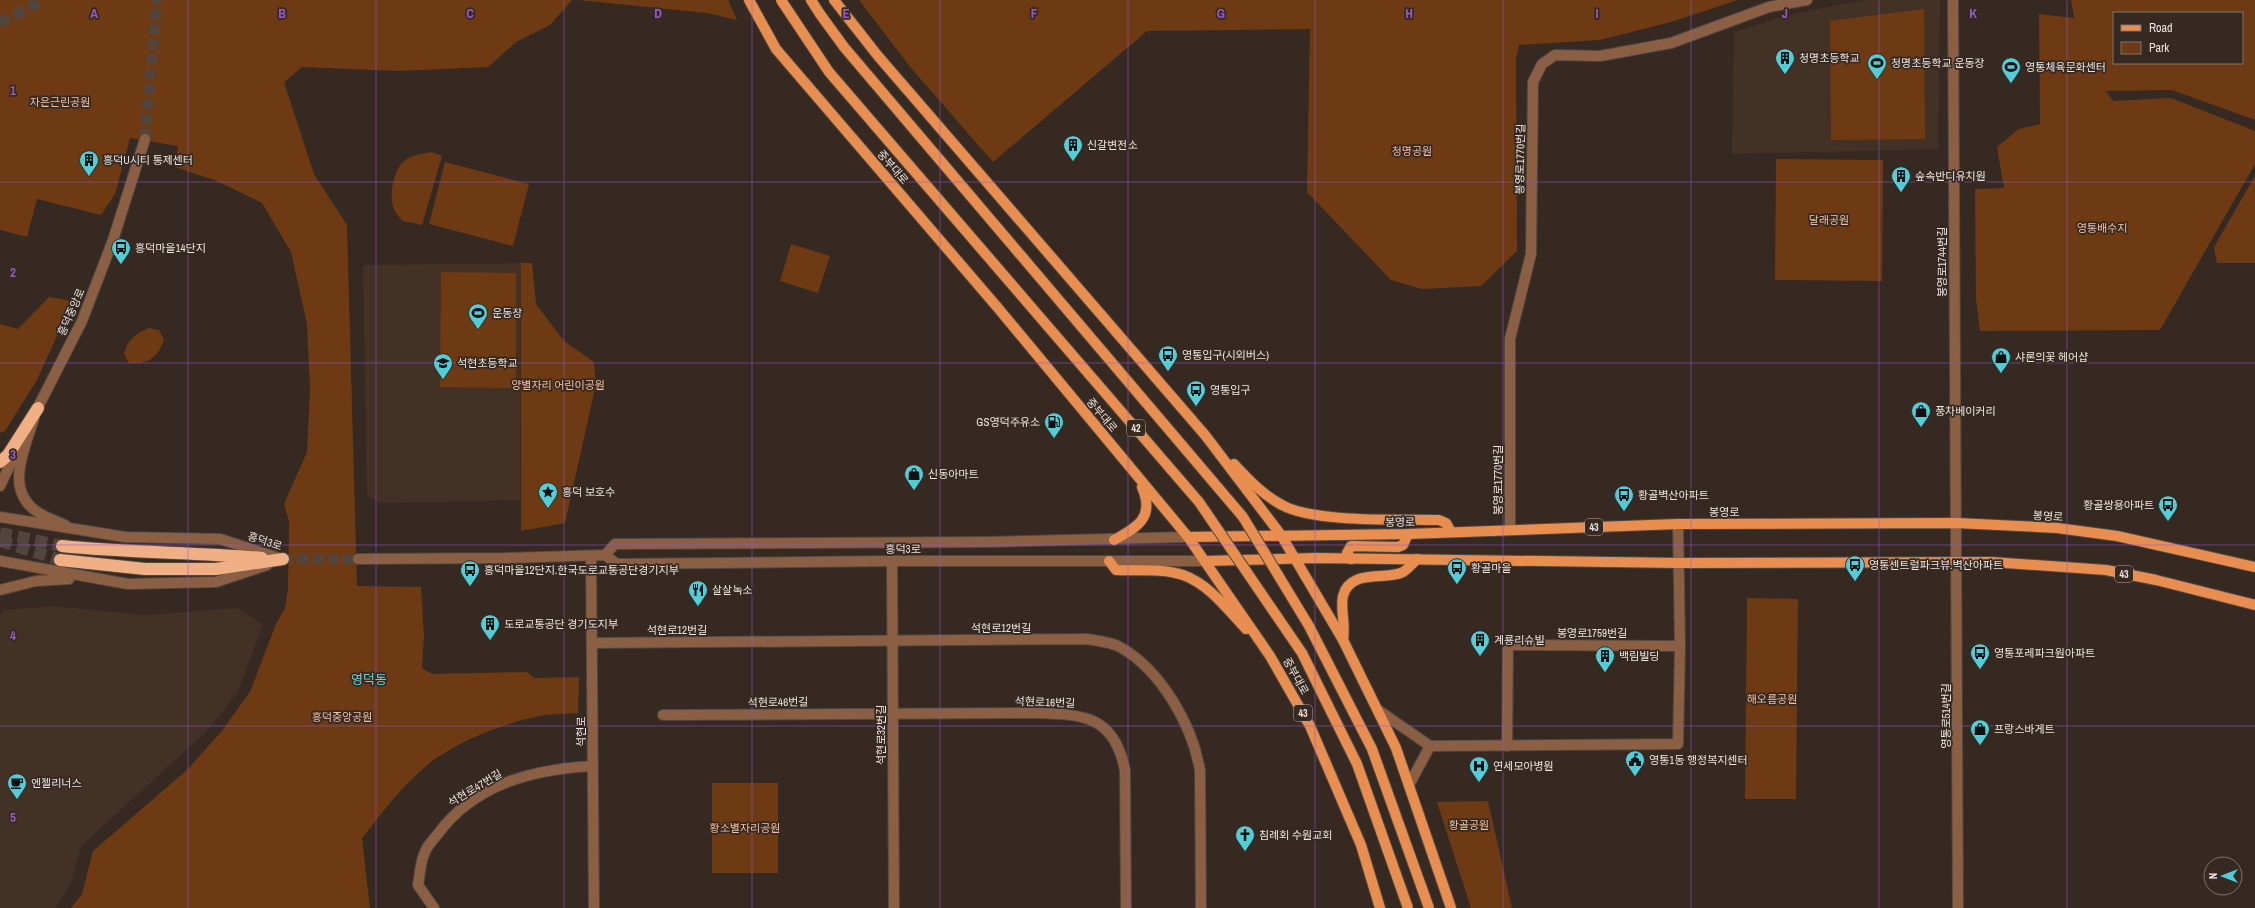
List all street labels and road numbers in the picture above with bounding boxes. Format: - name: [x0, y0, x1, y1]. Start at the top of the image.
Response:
- street label: 봉영로1770번길: [1512, 124, 1528, 194]
- street label: 중부대로: [874, 147, 912, 187]
- street label: 봉영로1744번길: [1935, 227, 1949, 297]
- street label: 흥덕중앙로: [54, 286, 88, 338]
- street label: 중부대로: [1084, 395, 1120, 435]
- road number: 42: [1127, 420, 1145, 436]
- street label: 봉영로1770번길: [1491, 445, 1505, 515]
- street label: 봉영로: [1709, 505, 1739, 519]
- street label: 봉영로: [2032, 508, 2064, 524]
- street label: 봉영로: [1385, 515, 1415, 529]
- road number: 43: [1585, 519, 1603, 535]
- street label: 흥덕3로: [246, 529, 284, 553]
- street label: 흥덕3로: [885, 542, 921, 556]
- road number: 43: [2115, 566, 2133, 582]
- street label: 석현로12번길: [971, 621, 1031, 635]
- street label: 석현로12번길: [647, 623, 707, 637]
- street label: 봉영로1759번길: [1557, 626, 1627, 640]
- street label: 중부대로: [1280, 655, 1312, 697]
- street label: 영통로514번길: [1939, 683, 1953, 749]
- street label: 석현로46번길: [748, 694, 808, 710]
- street label: 석현로16번길: [1014, 694, 1076, 710]
- street label: 석현로32번길: [874, 705, 888, 765]
- road number: 43: [1294, 705, 1312, 721]
- street label: 석현로: [574, 717, 588, 747]
- street label: 석현로47번길: [445, 766, 505, 810]

